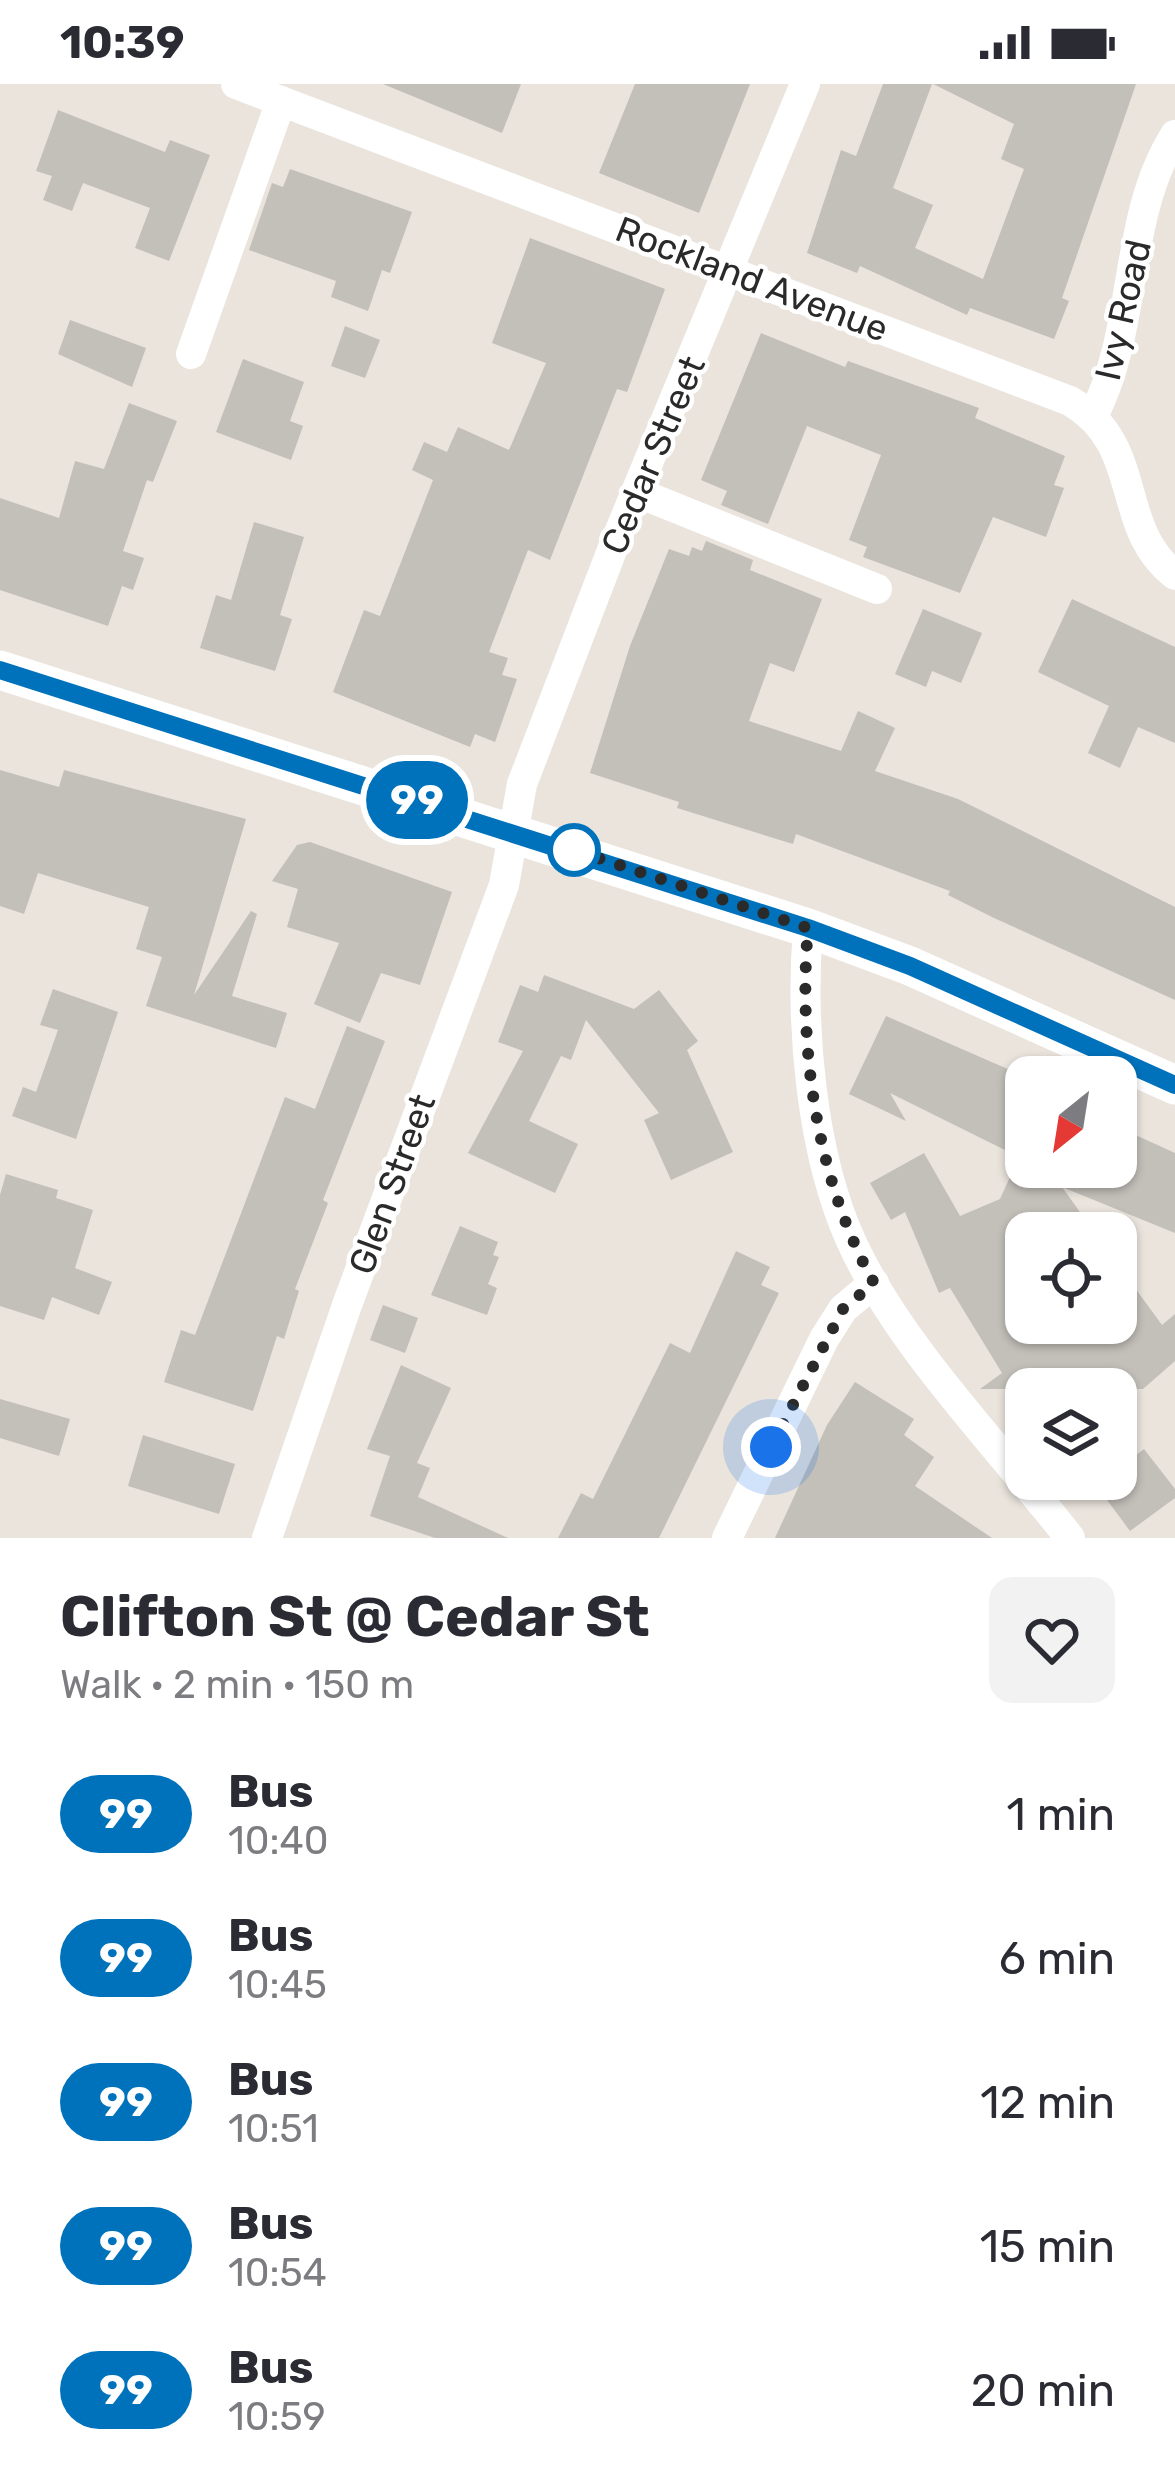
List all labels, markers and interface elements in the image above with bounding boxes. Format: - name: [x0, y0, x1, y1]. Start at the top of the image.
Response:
- text: 10:39: [60, 16, 185, 69]
- street label: Rockland Avenue: [610, 207, 894, 351]
- street label: Ivy Road: [1086, 236, 1160, 384]
- street label: Cedar Street: [592, 349, 714, 561]
- line badge: 99: [363, 761, 471, 839]
- text: 99: [390, 775, 444, 825]
- unlabelled marker: [549, 825, 599, 875]
- north arrow: [1005, 1056, 1137, 1188]
- map controls: [1005, 1056, 1137, 1500]
- street label: Glen Street: [340, 1088, 444, 1280]
- button: locate: [1005, 1212, 1137, 1344]
- button: layers: [1005, 1368, 1137, 1500]
- your location: [741, 1417, 801, 1477]
- button: heart: [989, 1577, 1115, 1703]
- text: Clifton St @ Cedar St: [60, 1583, 650, 1650]
- text: Walk · 2 min · 150 m: [60, 1662, 414, 1708]
- text: Bus: [228, 1765, 313, 1818]
- text: 1 min: [1007, 1788, 1115, 1841]
- text: 99: [99, 1789, 153, 1839]
- text: 10:40: [228, 1818, 328, 1864]
- text: Bus: [228, 1909, 313, 1962]
- text: 6 min: [999, 1932, 1115, 1985]
- text: 99: [99, 1933, 153, 1983]
- text: 10:45: [228, 1962, 327, 2008]
- text: Bus: [228, 2053, 313, 2106]
- text: 12 min: [980, 2076, 1115, 2129]
- text: 99: [99, 2077, 153, 2127]
- text: 10:51: [228, 2106, 319, 2152]
- text: Bus: [228, 2197, 313, 2250]
- text: 15 min: [980, 2220, 1115, 2273]
- text: 99: [99, 2221, 153, 2271]
- text: 10:54: [228, 2250, 327, 2296]
- text: Bus: [228, 2341, 313, 2394]
- text: 20 min: [971, 2364, 1115, 2417]
- text: 99: [99, 2365, 153, 2415]
- text: 10:59: [228, 2394, 326, 2440]

